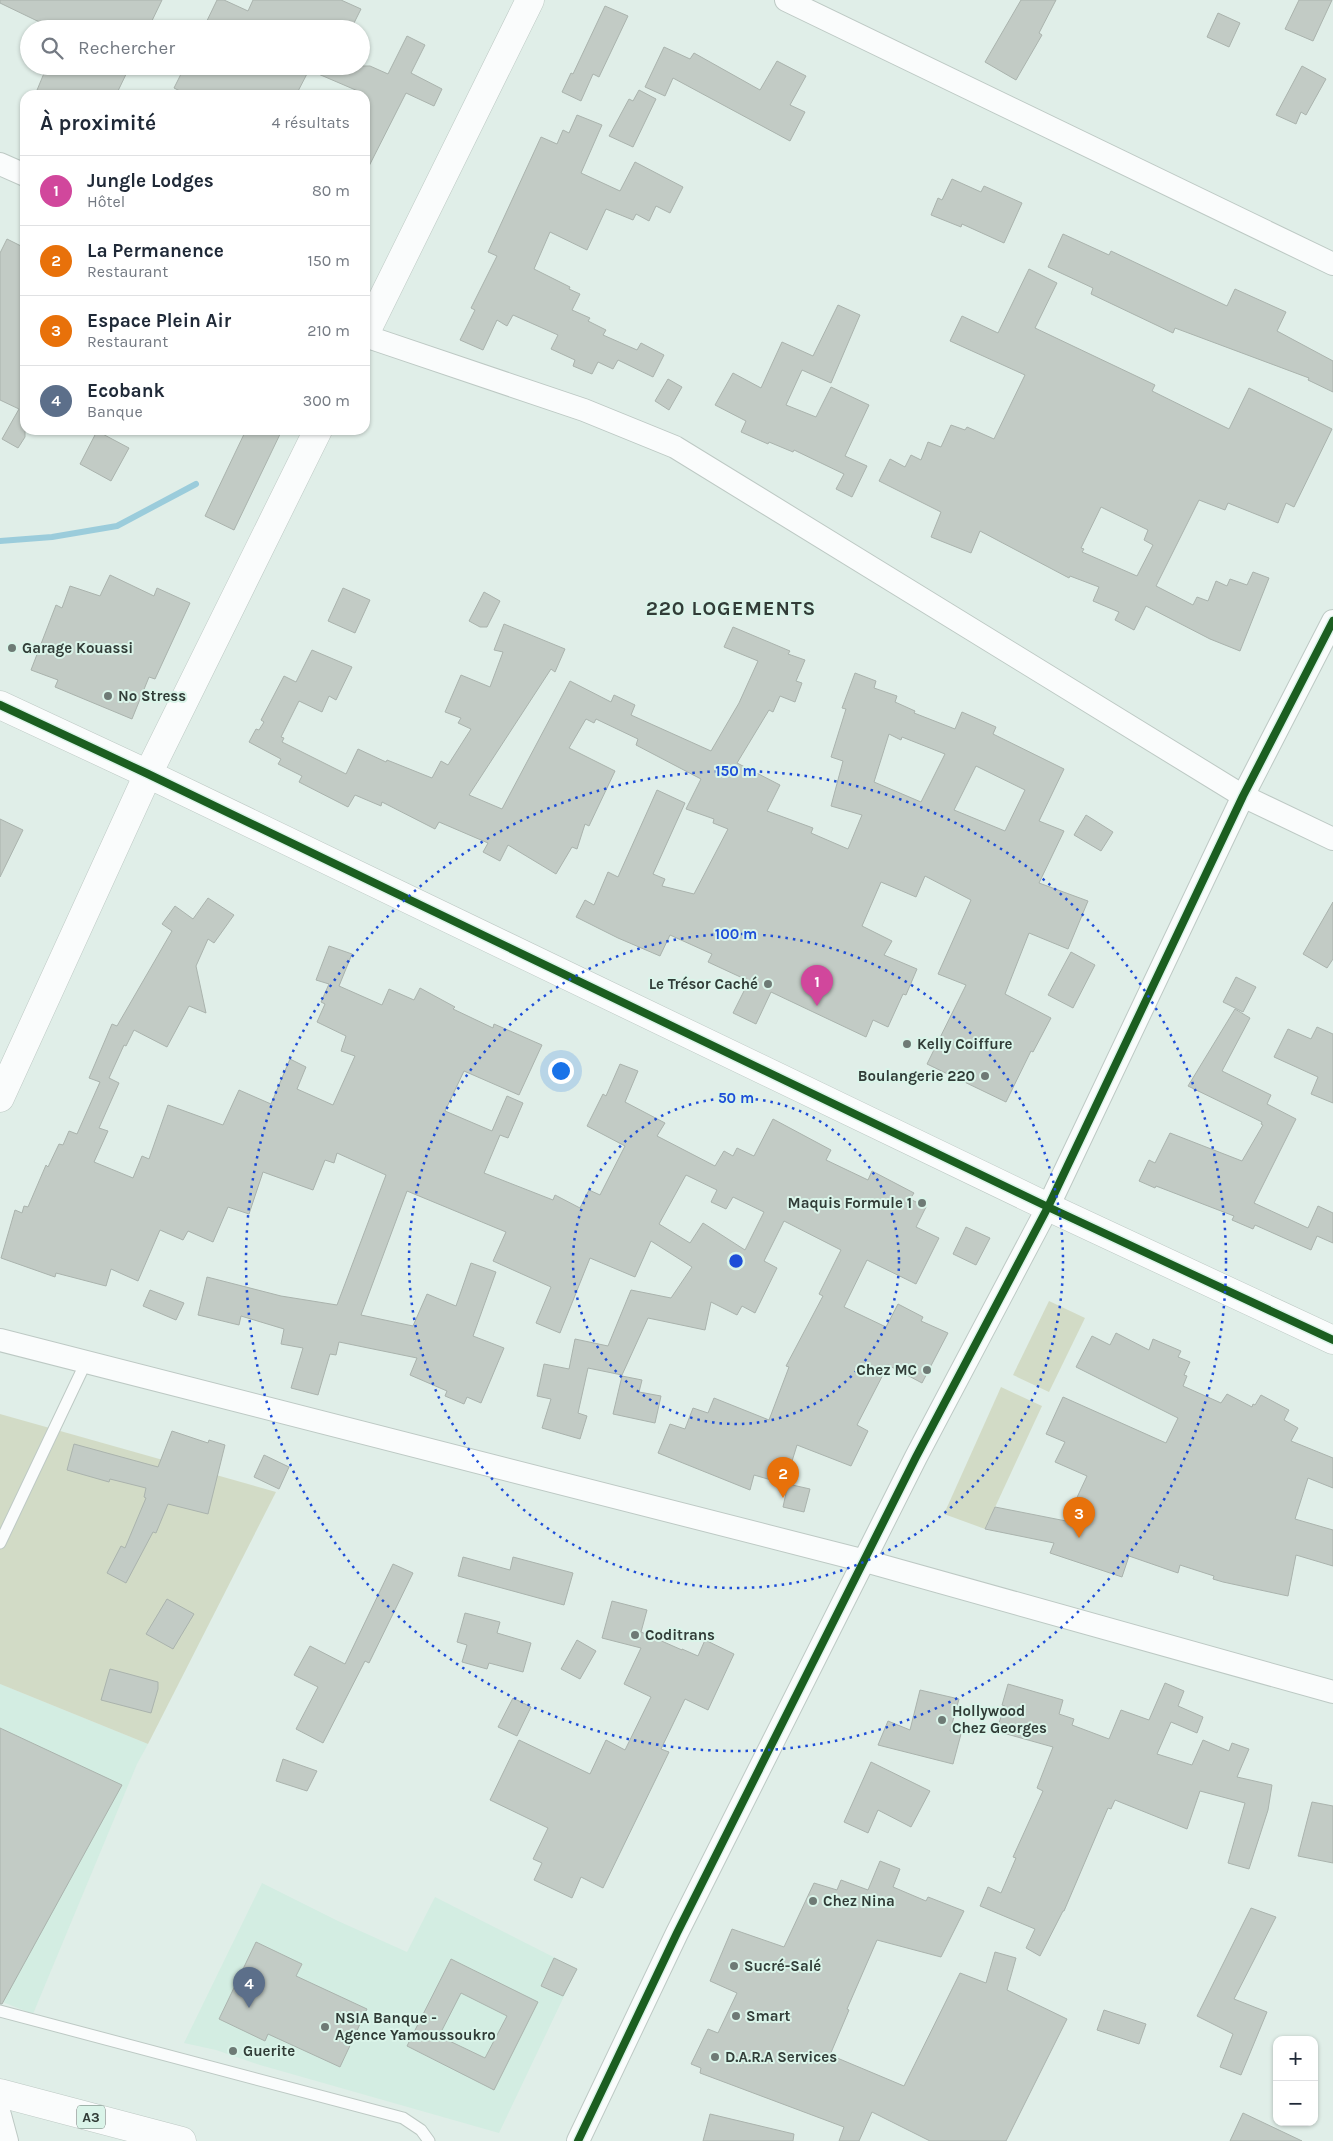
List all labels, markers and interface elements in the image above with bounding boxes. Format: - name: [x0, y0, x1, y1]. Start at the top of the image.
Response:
- search box: [20, 20, 370, 75]
- icon: search: [38, 34, 66, 62]
- text: Rechercher: [78, 37, 175, 59]
- text: À proximité: [40, 111, 156, 135]
- text: 4 résultats: [271, 113, 350, 132]
- text: Jungle Lodges: [87, 170, 214, 192]
- text: 1: [53, 181, 59, 200]
- text: 80 m: [312, 181, 350, 200]
- text: Hôtel: [87, 192, 125, 211]
- text: La Permanence: [87, 240, 224, 262]
- text: 2: [51, 251, 61, 270]
- text: 150 m: [307, 251, 350, 270]
- text: Restaurant: [87, 262, 168, 281]
- text: Espace Plein Air: [87, 310, 231, 332]
- text: 3: [51, 321, 61, 340]
- text: 210 m: [307, 321, 350, 340]
- text: Restaurant: [87, 332, 168, 351]
- text: Ecobank: [87, 380, 165, 402]
- text: 4: [51, 391, 61, 410]
- text: 300 m: [303, 391, 350, 410]
- text: Banque: [87, 402, 143, 421]
- district label: 220 LOGEMENTS: [646, 597, 816, 620]
- place label: Garage Kouassi: [22, 639, 133, 657]
- marker: Garage Kouassi: [6, 642, 18, 654]
- place label: No Stress: [118, 687, 186, 705]
- marker: No Stress: [102, 690, 114, 702]
- text: 150 m: [715, 762, 757, 780]
- text: 100 m: [715, 925, 757, 943]
- pin: 1: [801, 965, 833, 1006]
- place label: Le Trésor Caché: [649, 975, 758, 993]
- marker: Le Trésor Caché: [762, 978, 774, 990]
- place label: Kelly Coiffure: [917, 1035, 1012, 1053]
- marker: Kelly Coiffure: [901, 1038, 913, 1050]
- your location: [548, 1058, 574, 1084]
- place label: Boulangerie 220: [858, 1067, 975, 1085]
- marker: Boulangerie 220: [979, 1070, 991, 1082]
- text: 50 m: [718, 1089, 754, 1107]
- place label: Maquis Formule 1: [788, 1194, 912, 1212]
- marker: Maquis Formule 1: [916, 1197, 928, 1209]
- centre of rings: [727, 1252, 745, 1270]
- place label: Chez MC: [856, 1361, 917, 1379]
- marker: Chez MC: [921, 1364, 933, 1376]
- pin: 2: [767, 1457, 799, 1498]
- pin: 3: [1063, 1497, 1095, 1538]
- place label: Coditrans: [645, 1626, 715, 1644]
- marker: Coditrans: [629, 1629, 641, 1641]
- place label: Hollywood Chez Georges: [952, 1702, 1047, 1737]
- marker: Hollywood Chez Georges: [936, 1714, 948, 1726]
- place label: Chez Nina: [823, 1892, 895, 1910]
- marker: Chez Nina: [807, 1895, 819, 1907]
- place label: Sucré-Salé: [744, 1957, 821, 1975]
- marker: Sucré-Salé: [728, 1960, 740, 1972]
- pin: 4: [233, 1967, 265, 2008]
- place label: Smart: [746, 2007, 790, 2025]
- place label: NSIA Banque - Agence Yamoussoukro: [335, 2009, 496, 2044]
- marker: Smart: [730, 2010, 742, 2022]
- marker: NSIA Banque - Agence Yamoussoukro: [319, 2021, 331, 2033]
- map controls: [1273, 2036, 1318, 2126]
- button: +: [1273, 2036, 1318, 2081]
- place label: Guerite: [243, 2042, 295, 2060]
- marker: Guerite: [227, 2045, 239, 2057]
- place label: D.A.R.A Services: [725, 2048, 837, 2066]
- marker: D.A.R.A Services: [709, 2051, 721, 2063]
- button: −: [1273, 2081, 1318, 2126]
- road number: A3: [77, 2106, 105, 2128]

